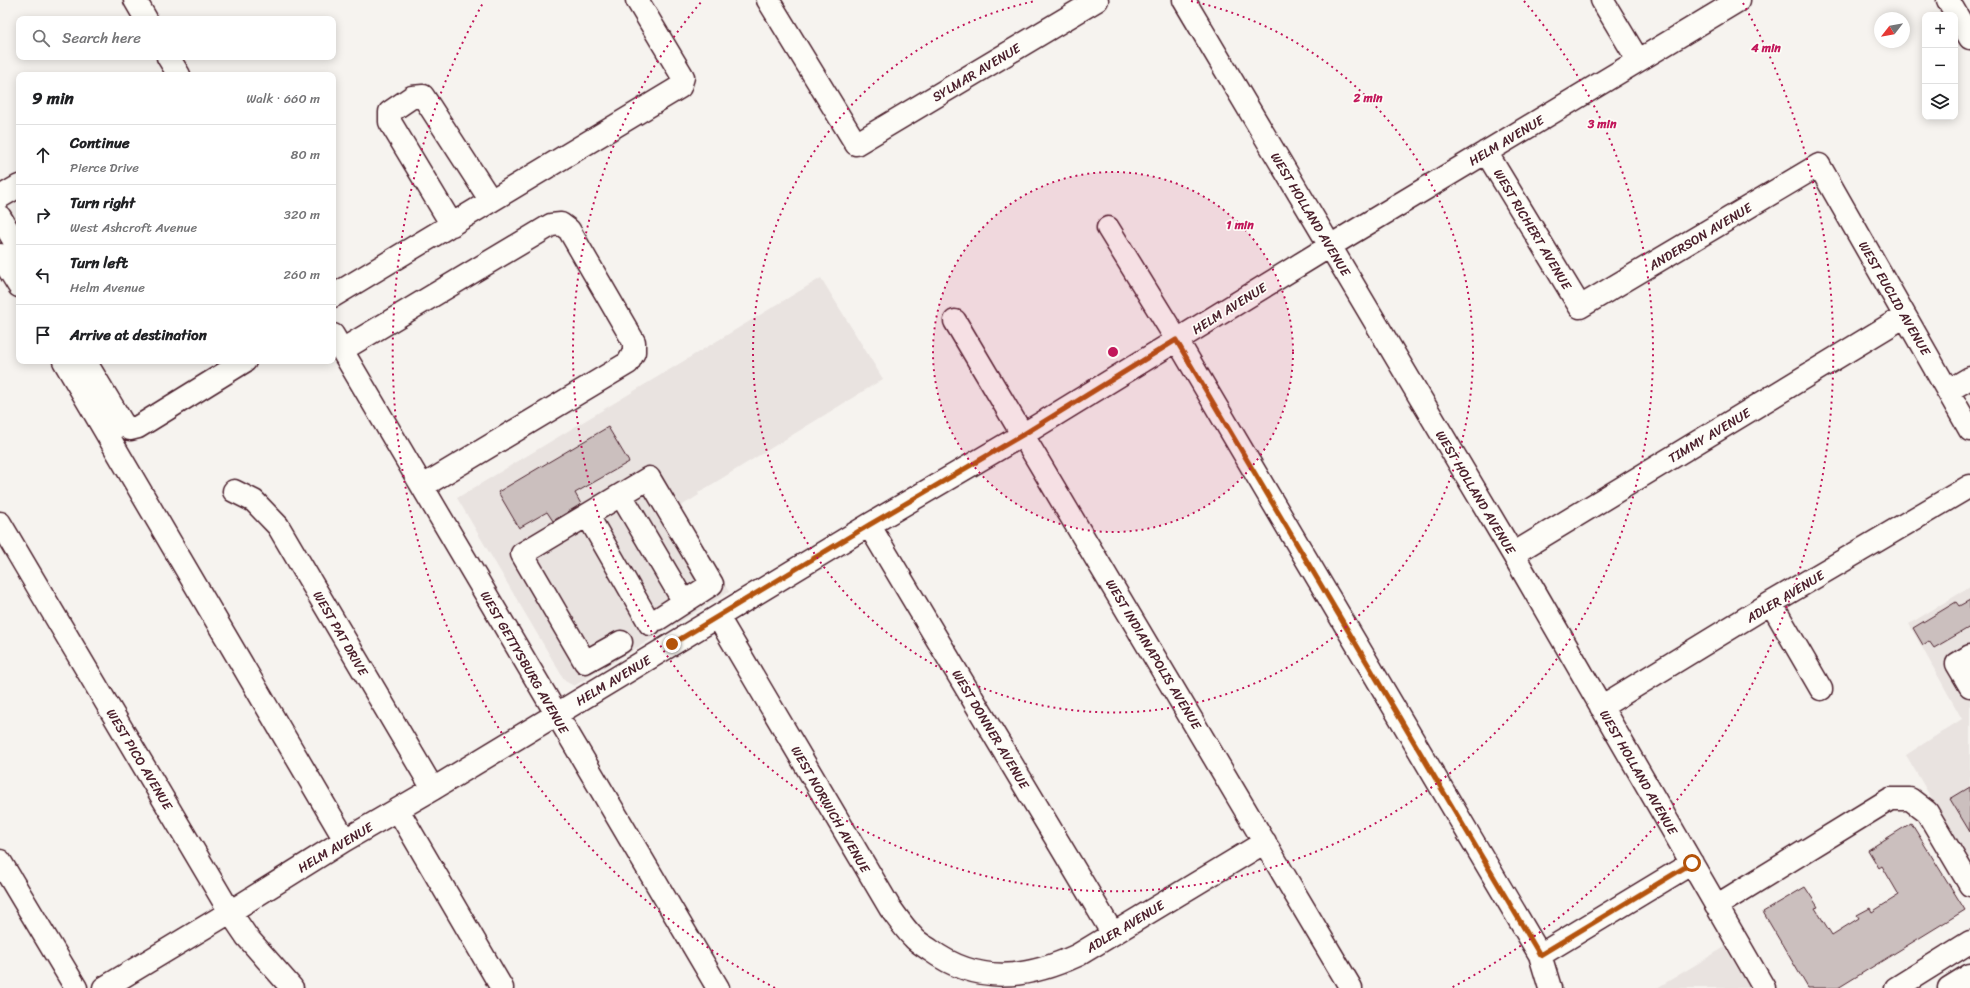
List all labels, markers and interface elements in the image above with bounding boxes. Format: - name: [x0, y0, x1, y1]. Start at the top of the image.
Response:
- north arrow: [1874, 12, 1910, 48]
- map controls: [1922, 12, 1958, 120]
- button: +: [1922, 12, 1958, 48]
- search box: [16, 16, 336, 60]
- text: Search here: [62, 25, 141, 51]
- icon: search: [30, 27, 52, 49]
- street label: SYLMAR AVENUE: [927, 36, 1026, 108]
- text: 4 min: [1750, 37, 1781, 59]
- button: −: [1922, 48, 1958, 84]
- text: 9 min: [32, 83, 74, 113]
- button: layers: [1922, 84, 1958, 120]
- text: Walk · 660 m: [246, 87, 320, 110]
- text: 2 min: [1352, 87, 1383, 109]
- street label: HELM AVENUE: [1464, 108, 1549, 172]
- text: 3 min: [1587, 113, 1617, 135]
- text: Continue: [70, 130, 130, 156]
- text: 80 m: [291, 143, 320, 166]
- icon: ahead: [32, 144, 54, 166]
- street label: WEST HOLLAND AVENUE: [1264, 148, 1357, 281]
- text: Pierce Drive: [70, 156, 139, 179]
- street label: WEST RICHERT AVENUE: [1487, 164, 1578, 295]
- text: Turn right: [70, 190, 135, 216]
- street label: ANDERSON AVENUE: [1643, 196, 1757, 277]
- text: 320 m: [284, 203, 320, 226]
- icon: right: [32, 204, 54, 226]
- text: 1 min: [1226, 214, 1254, 236]
- text: West Ashcroft Avenue: [70, 216, 197, 239]
- street label: WEST EUCLID AVENUE: [1852, 236, 1937, 361]
- text: Turn left: [70, 250, 128, 276]
- text: 260 m: [284, 263, 320, 286]
- icon: left: [32, 264, 54, 286]
- text: Helm Avenue: [70, 276, 145, 299]
- street label: HELM AVENUE: [1187, 276, 1272, 341]
- text: Arrive at destination: [70, 322, 207, 348]
- icon: arrive: [32, 324, 54, 346]
- centre of rings: [1106, 345, 1120, 359]
- street label: TIMMY AVENUE: [1664, 401, 1756, 469]
- street label: WEST HOLLAND AVENUE: [1429, 426, 1522, 559]
- street label: ADLER AVENUE: [1741, 564, 1830, 629]
- street label: WEST INDIANAPOLIS AVENUE: [1099, 574, 1208, 735]
- street label: WEST PAT DRIVE: [307, 586, 375, 681]
- street label: WEST GETTYSBURG AVENUE: [474, 586, 575, 739]
- route end: [663, 635, 681, 653]
- street label: HELM AVENUE: [571, 648, 656, 712]
- street label: WEST DONNER AVENUE: [946, 665, 1036, 794]
- street label: WEST PICO AVENUE: [100, 704, 179, 815]
- street label: WEST HOLLAND AVENUE: [1593, 705, 1684, 840]
- street label: WEST NORWICH AVENUE: [785, 741, 877, 878]
- street label: HELM AVENUE: [293, 815, 378, 879]
- route start: [1683, 854, 1701, 872]
- street label: ADLER AVENUE: [1081, 894, 1170, 959]

